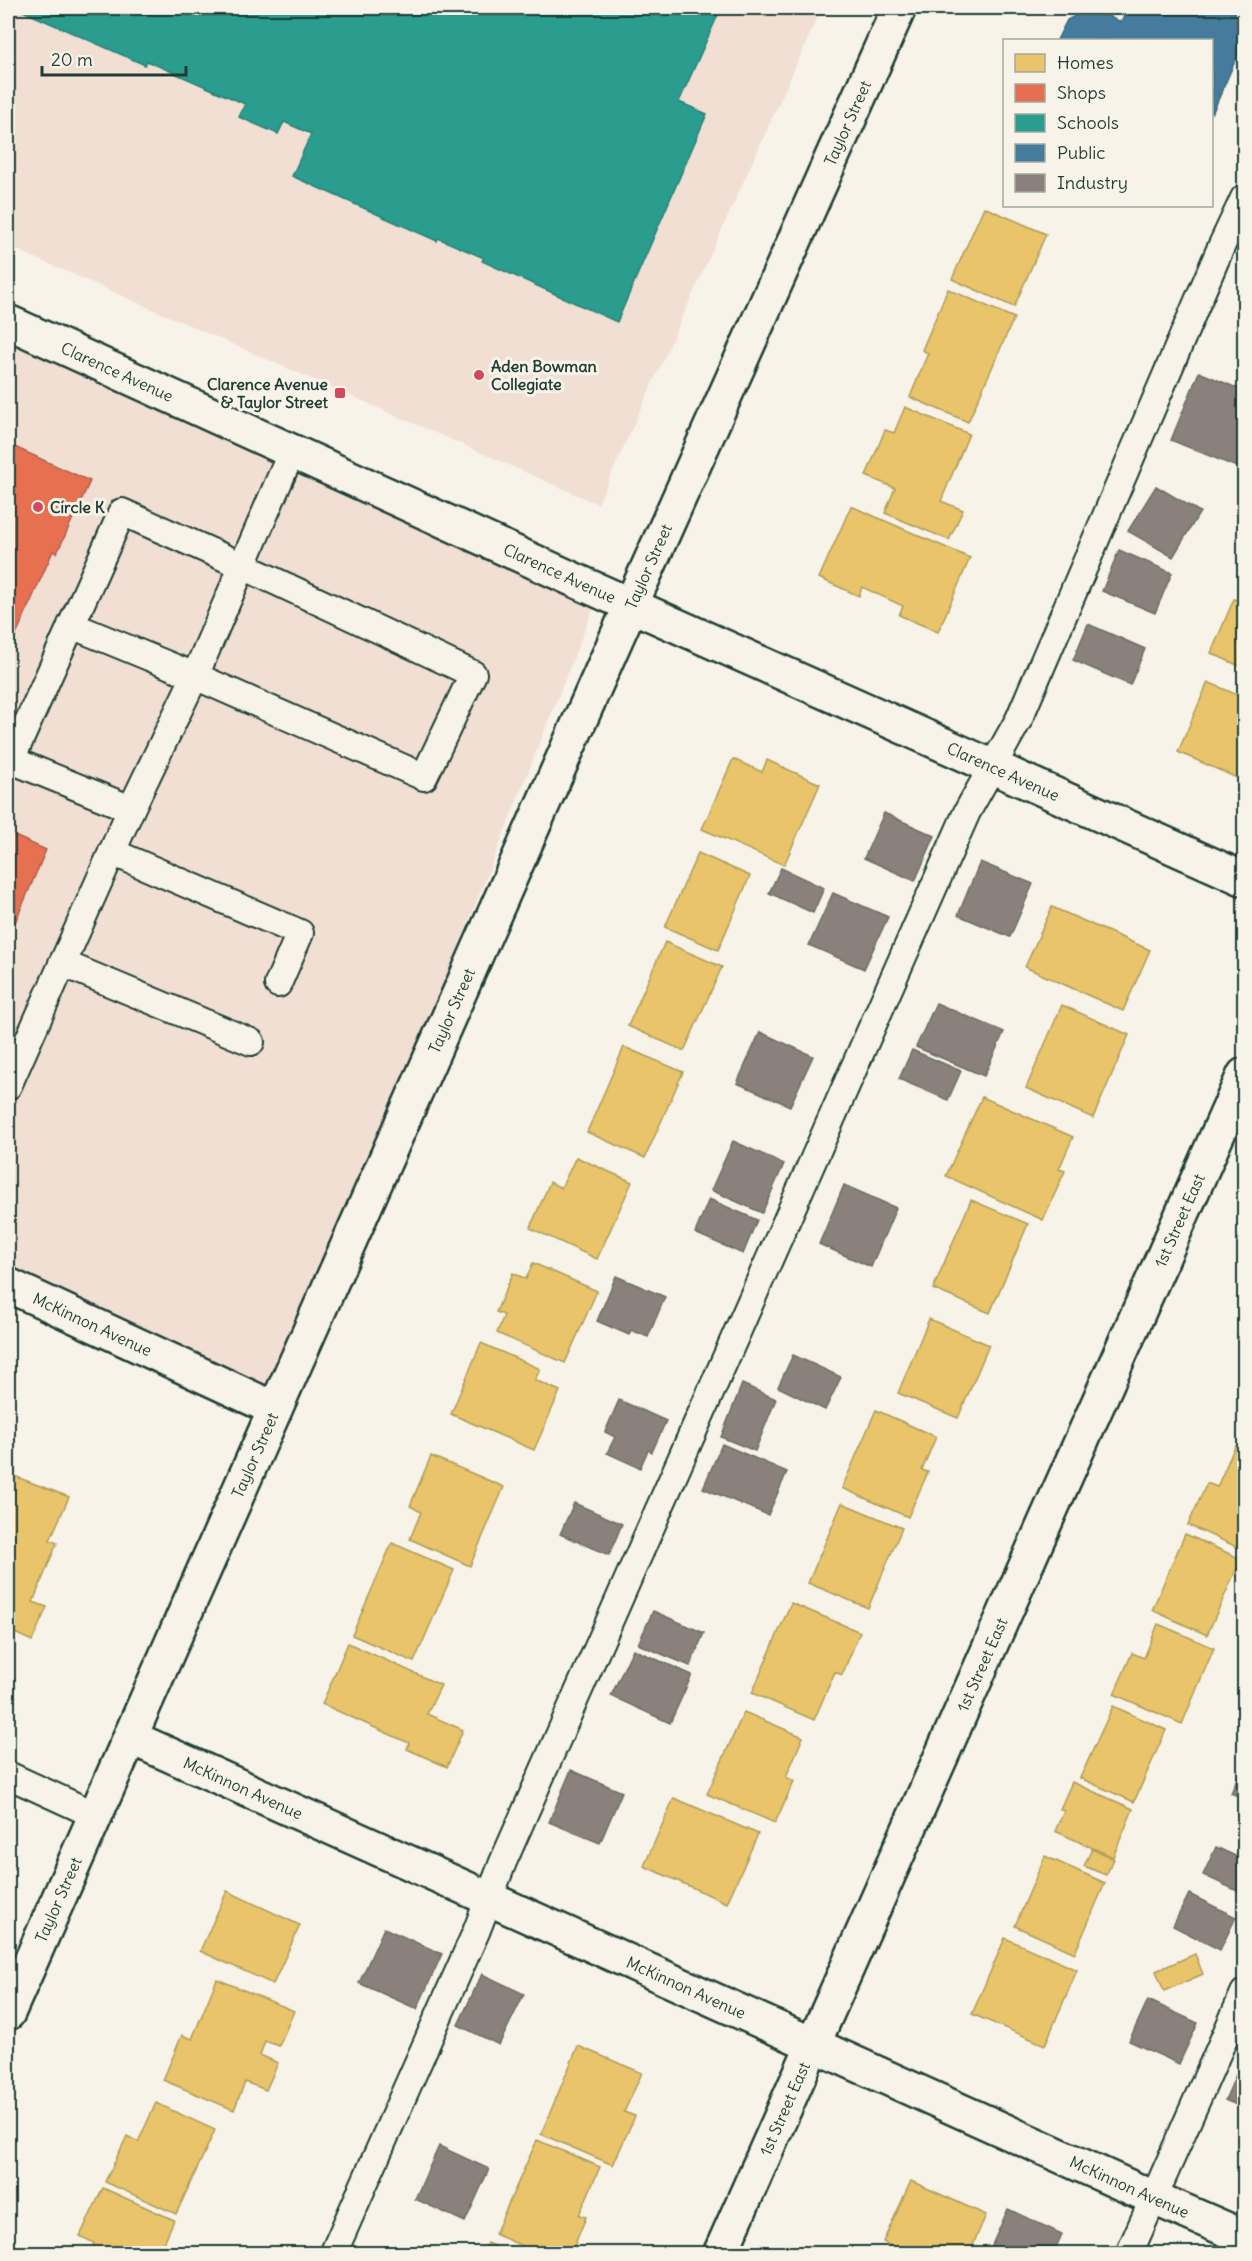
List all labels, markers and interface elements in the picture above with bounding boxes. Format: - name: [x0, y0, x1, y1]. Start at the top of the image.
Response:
- scale bar: [42, 39, 186, 77]
- legend: [1003, 39, 1213, 207]
- text: 20 m: [51, 48, 93, 71]
- text: Homes: [1057, 51, 1114, 74]
- street label: Taylor Street: [820, 77, 875, 169]
- text: Shops: [1057, 81, 1106, 104]
- text: Schools: [1057, 111, 1119, 134]
- text: Public: [1057, 141, 1106, 164]
- text: Industry: [1057, 171, 1128, 194]
- street label: Clarence Avenue: [58, 338, 176, 406]
- place label: Aden Bowman Collegiate: [491, 356, 597, 395]
- marker: Aden Bowman Collegiate: [472, 368, 486, 382]
- place label: Clarence Avenue & Taylor Street: [207, 374, 329, 413]
- marker: Clarence Avenue & Taylor Street: [333, 386, 347, 400]
- place label: Circle K: [50, 497, 105, 517]
- marker: Circle K: [31, 500, 45, 514]
- street label: Taylor Street: [621, 520, 676, 612]
- street label: Clarence Avenue: [500, 539, 619, 607]
- street label: Clarence Avenue: [944, 738, 1063, 805]
- street label: Taylor Street: [424, 964, 479, 1056]
- street label: 1st Street East: [1150, 1170, 1209, 1270]
- street label: McKinnon Avenue: [30, 1288, 155, 1360]
- street label: Taylor Street: [227, 1409, 283, 1501]
- street label: 1st Street East: [952, 1614, 1012, 1715]
- street label: McKinnon Avenue: [180, 1752, 306, 1823]
- street label: Taylor Street: [31, 1853, 86, 1945]
- street label: McKinnon Avenue: [623, 1952, 749, 2023]
- street label: 1st Street East: [755, 2058, 814, 2159]
- street label: McKinnon Avenue: [1067, 2151, 1192, 2222]

